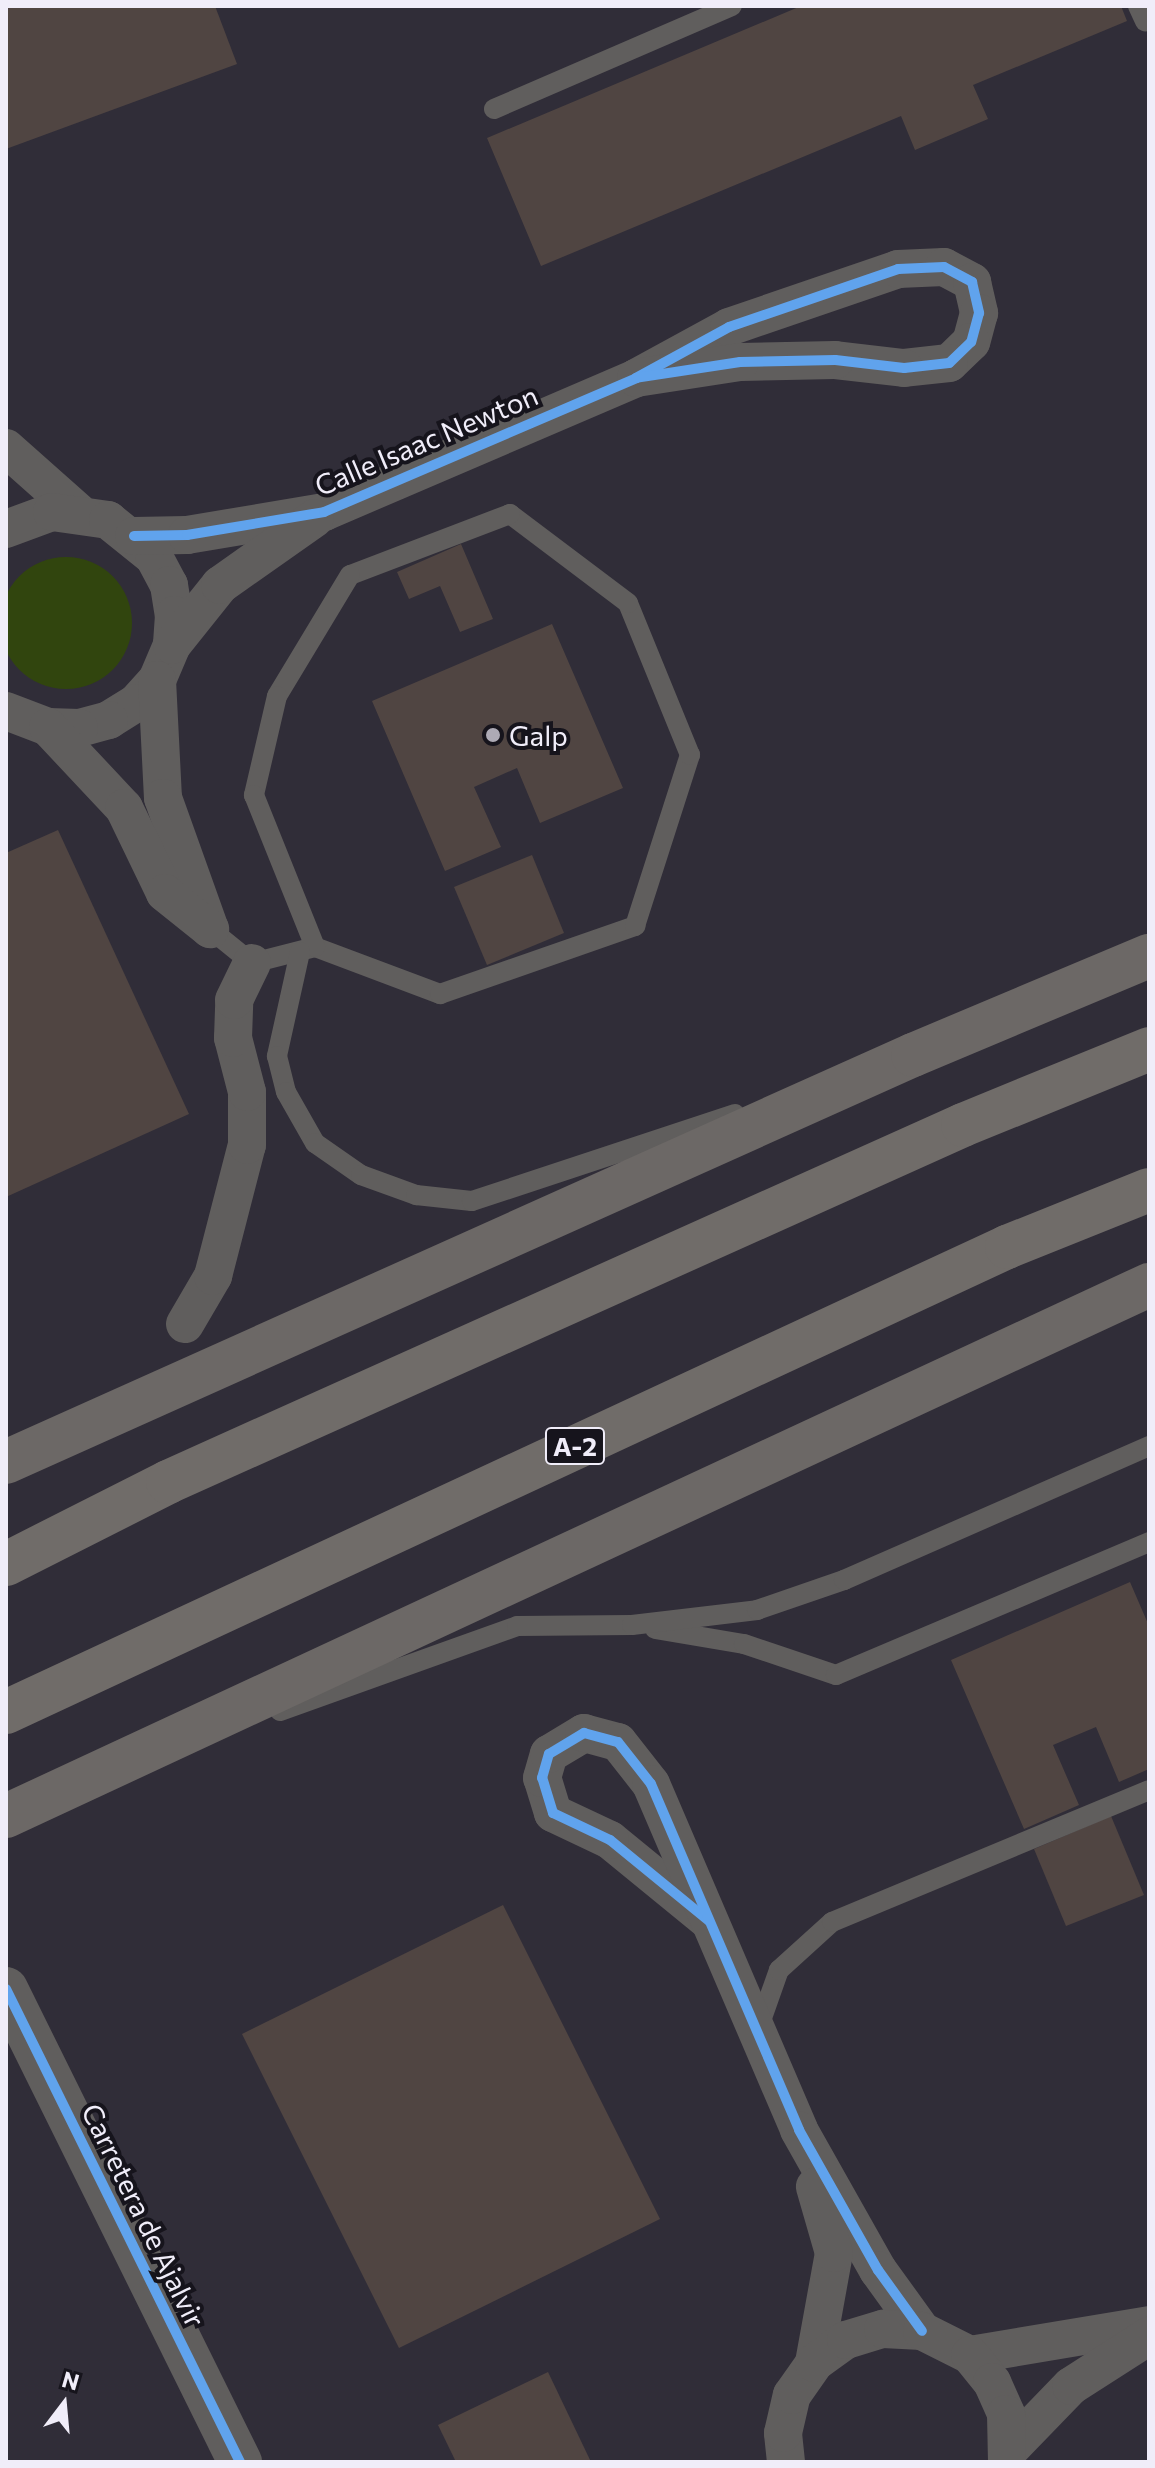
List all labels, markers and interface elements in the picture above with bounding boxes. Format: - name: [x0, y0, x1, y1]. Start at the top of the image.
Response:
- street label: Calle Isaac Newton: [309, 378, 543, 502]
- place label: Galp: [509, 718, 568, 752]
- marker: Galp: [484, 726, 502, 744]
- road number: A-2: [543, 1424, 607, 1468]
- street label: Carretera de Ajalvir: [75, 2098, 213, 2332]
- north arrow: [24, 2364, 104, 2444]
- text: N: [59, 2365, 82, 2396]

